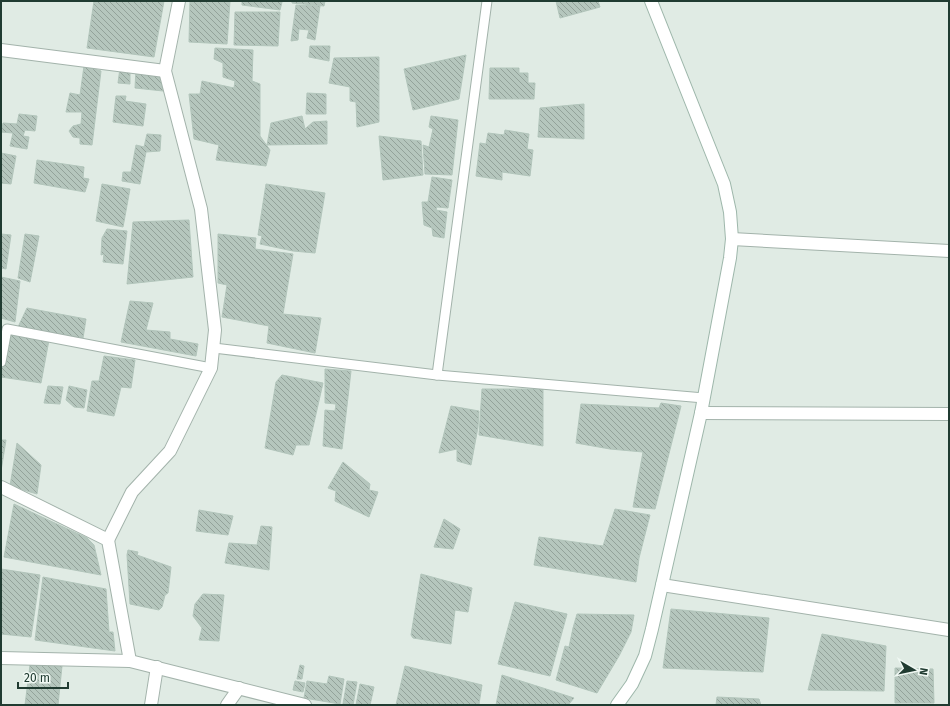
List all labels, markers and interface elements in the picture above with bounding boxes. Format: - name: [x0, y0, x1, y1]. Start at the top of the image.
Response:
- north arrow: [894, 650, 934, 690]
- scale bar: [18, 664, 68, 690]
- text: N: [916, 667, 930, 676]
- text: 20 m: [24, 671, 50, 685]

